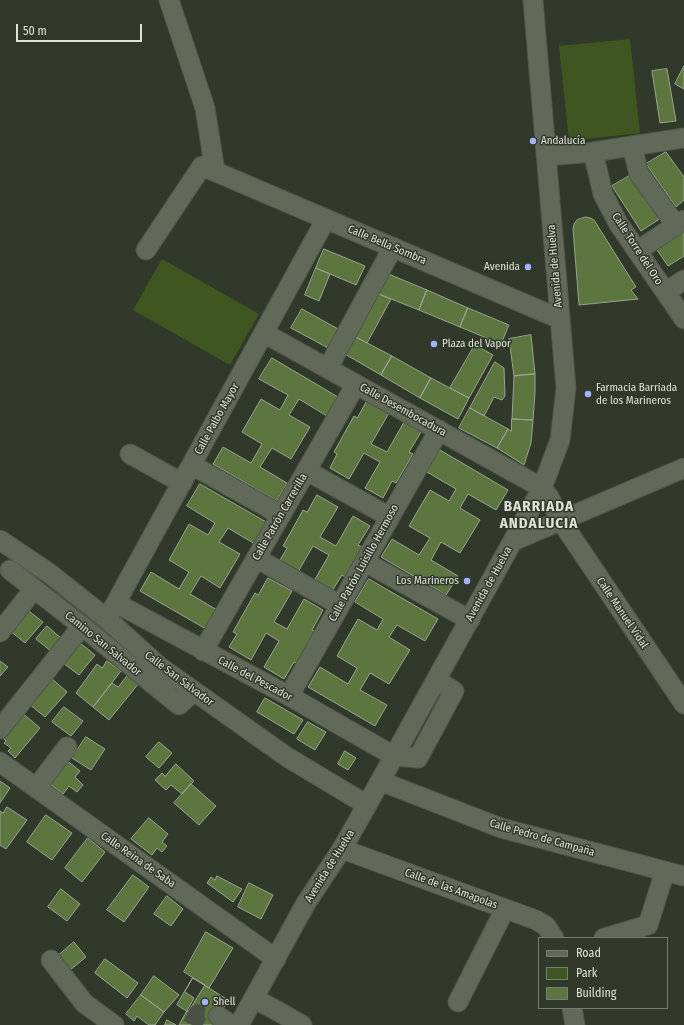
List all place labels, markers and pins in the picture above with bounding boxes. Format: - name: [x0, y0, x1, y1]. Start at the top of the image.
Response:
- place label: Andalucía: [541, 134, 585, 148]
- marker: Andalucía: [528, 136, 538, 146]
- place label: Avenida: [484, 260, 520, 274]
- marker: Avenida: [523, 262, 533, 272]
- place label: Plaza del Vapor: [442, 337, 511, 351]
- marker: Plaza del Vapor: [429, 339, 439, 349]
- place label: Farmacia Barriada de los Marineros: [596, 381, 677, 407]
- marker: Farmacia Barriada de los Marineros: [583, 389, 593, 399]
- place label: Los Marineros: [396, 574, 459, 588]
- marker: Los Marineros: [462, 576, 472, 586]
- place label: Shell: [213, 995, 235, 1009]
- marker: Shell: [200, 997, 210, 1007]

